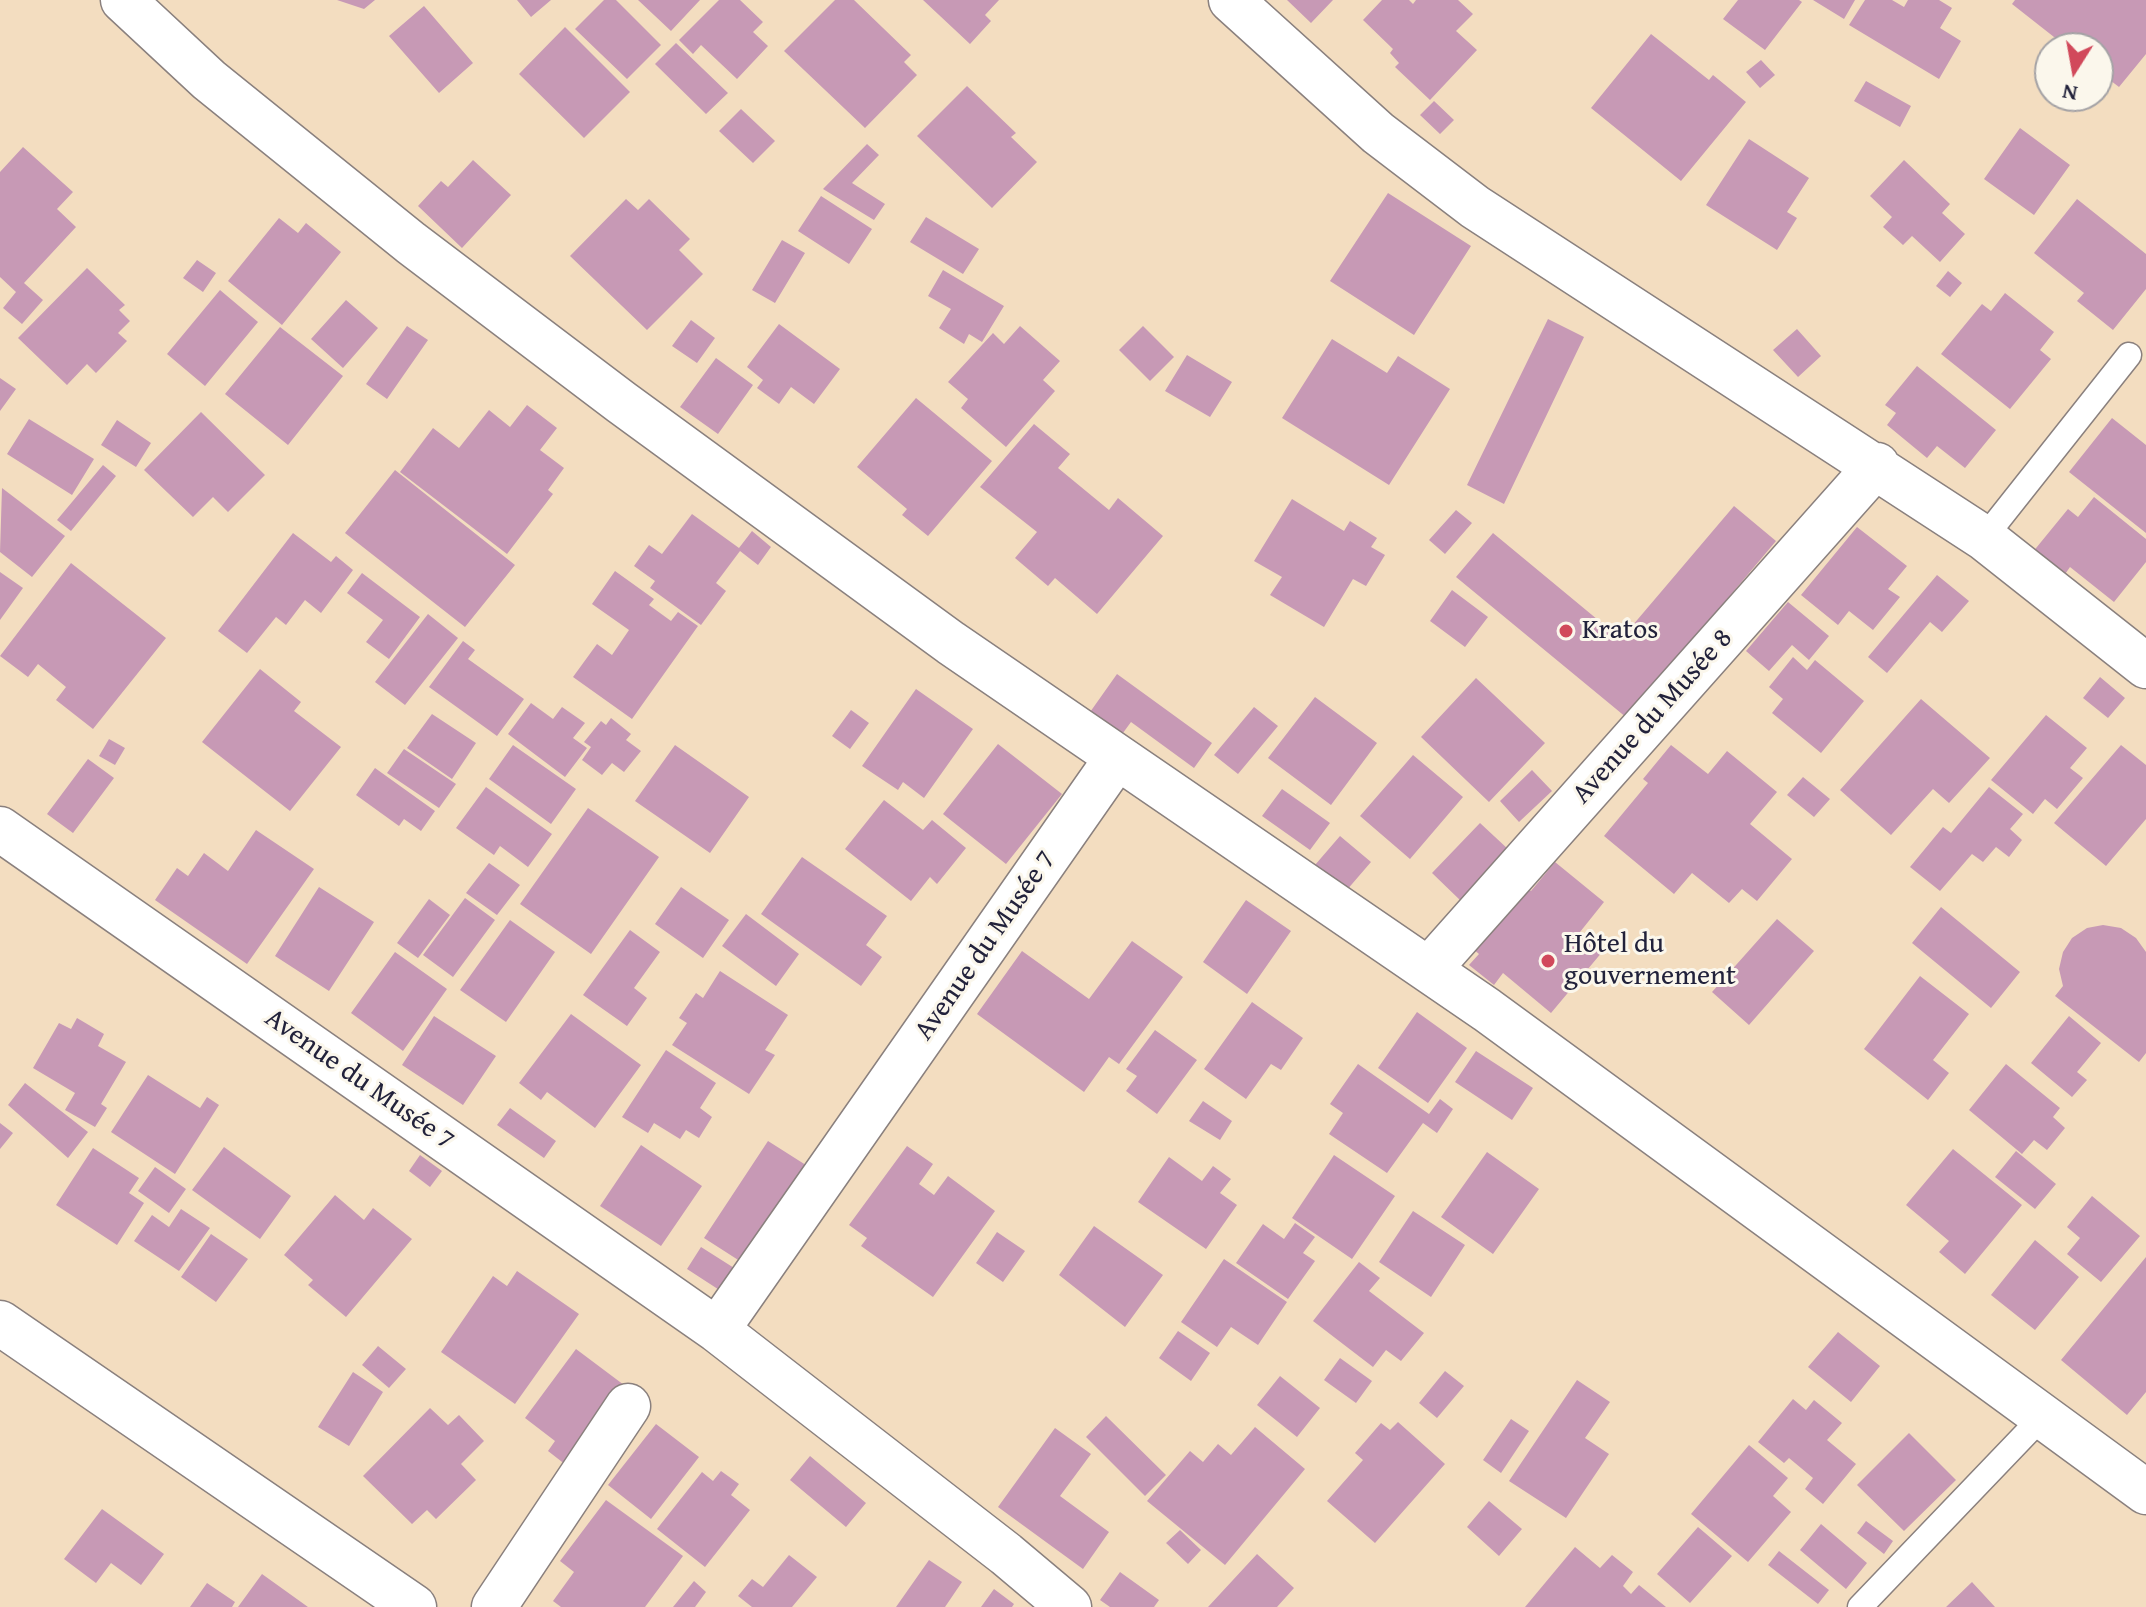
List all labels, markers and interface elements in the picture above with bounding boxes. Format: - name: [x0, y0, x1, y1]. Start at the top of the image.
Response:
- north arrow: [2034, 32, 2114, 112]
- text: N: [2060, 76, 2080, 111]
- place label: Kratos: [1582, 614, 1658, 648]
- marker: Kratos: [1557, 622, 1575, 640]
- street label: Avenue du Musée 8: [1566, 623, 1740, 811]
- street label: Avenue du Musée 7: [908, 845, 1064, 1047]
- place label: Hôtel du gouvernement: [1564, 928, 1736, 994]
- marker: Hôtel du gouvernement: [1539, 952, 1557, 970]
- street label: Avenue du Musée 7: [258, 1002, 460, 1158]

